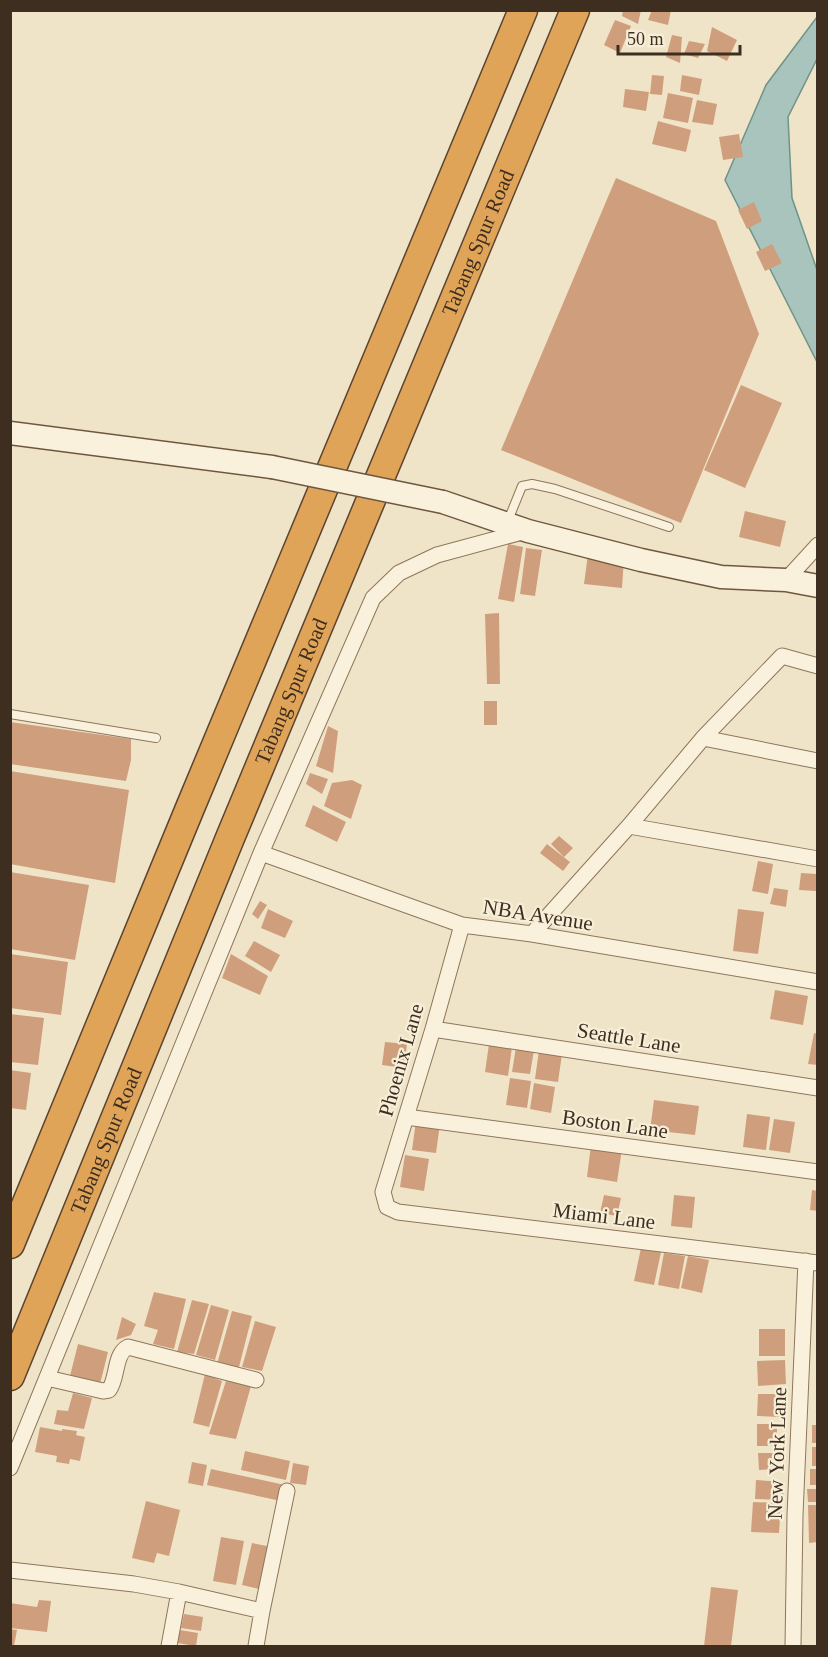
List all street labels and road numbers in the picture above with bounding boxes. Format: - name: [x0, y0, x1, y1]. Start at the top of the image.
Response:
- street label: Tabang Spur Road: [437, 166, 519, 319]
- street label: Tabang Spur Road: [250, 614, 332, 768]
- street label: NBA Avenue: [481, 894, 595, 936]
- street label: Phoenix Lane: [373, 1001, 429, 1119]
- street label: Seattle Lane: [576, 1018, 682, 1058]
- street label: Tabang Spur Road: [65, 1064, 147, 1218]
- street label: Boston Lane: [560, 1105, 670, 1143]
- street label: Miami Lane: [551, 1198, 657, 1234]
- street label: New York Lane: [763, 1386, 791, 1520]

